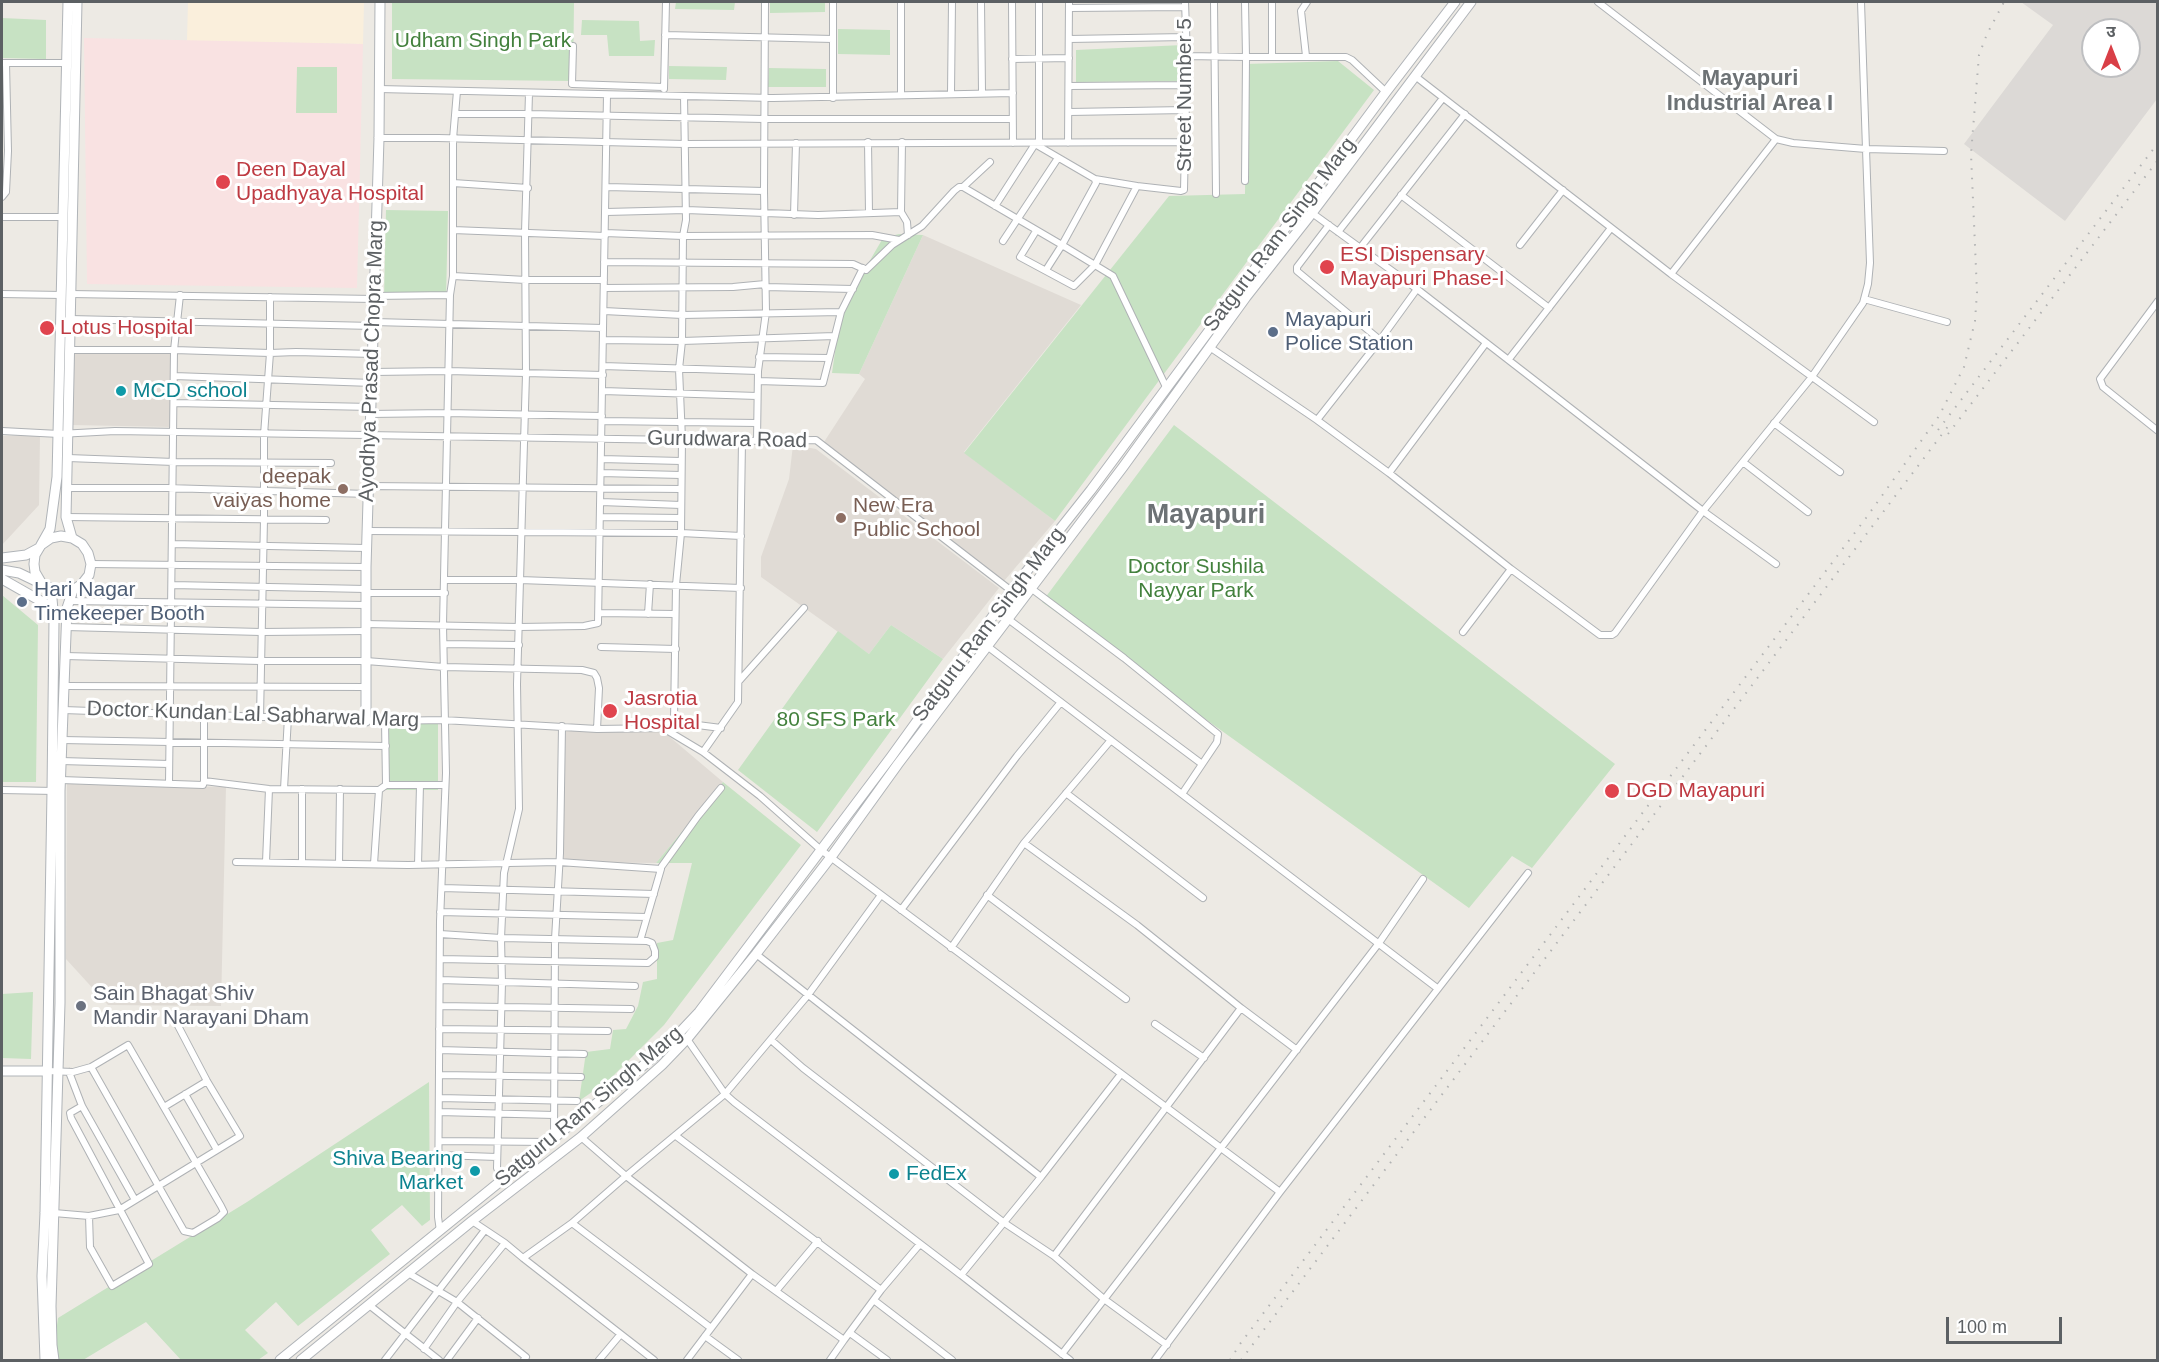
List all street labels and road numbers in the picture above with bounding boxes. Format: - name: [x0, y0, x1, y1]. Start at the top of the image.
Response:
- street label: Street Number 5: [1172, 18, 1198, 172]
- street label: Satguru Ram Singh Marg: [1199, 133, 1361, 337]
- street label: Ayodhya Prasad Chopra Marg: [354, 220, 390, 502]
- street label: Gurudwara Road: [647, 426, 807, 454]
- street label: Satguru Ram Singh Marg: [908, 523, 1070, 727]
- street label: Doctor Kundan Lal Sabharwal Marg: [86, 697, 420, 733]
- street label: Satguru Ram Singh Marg: [490, 1021, 688, 1193]

